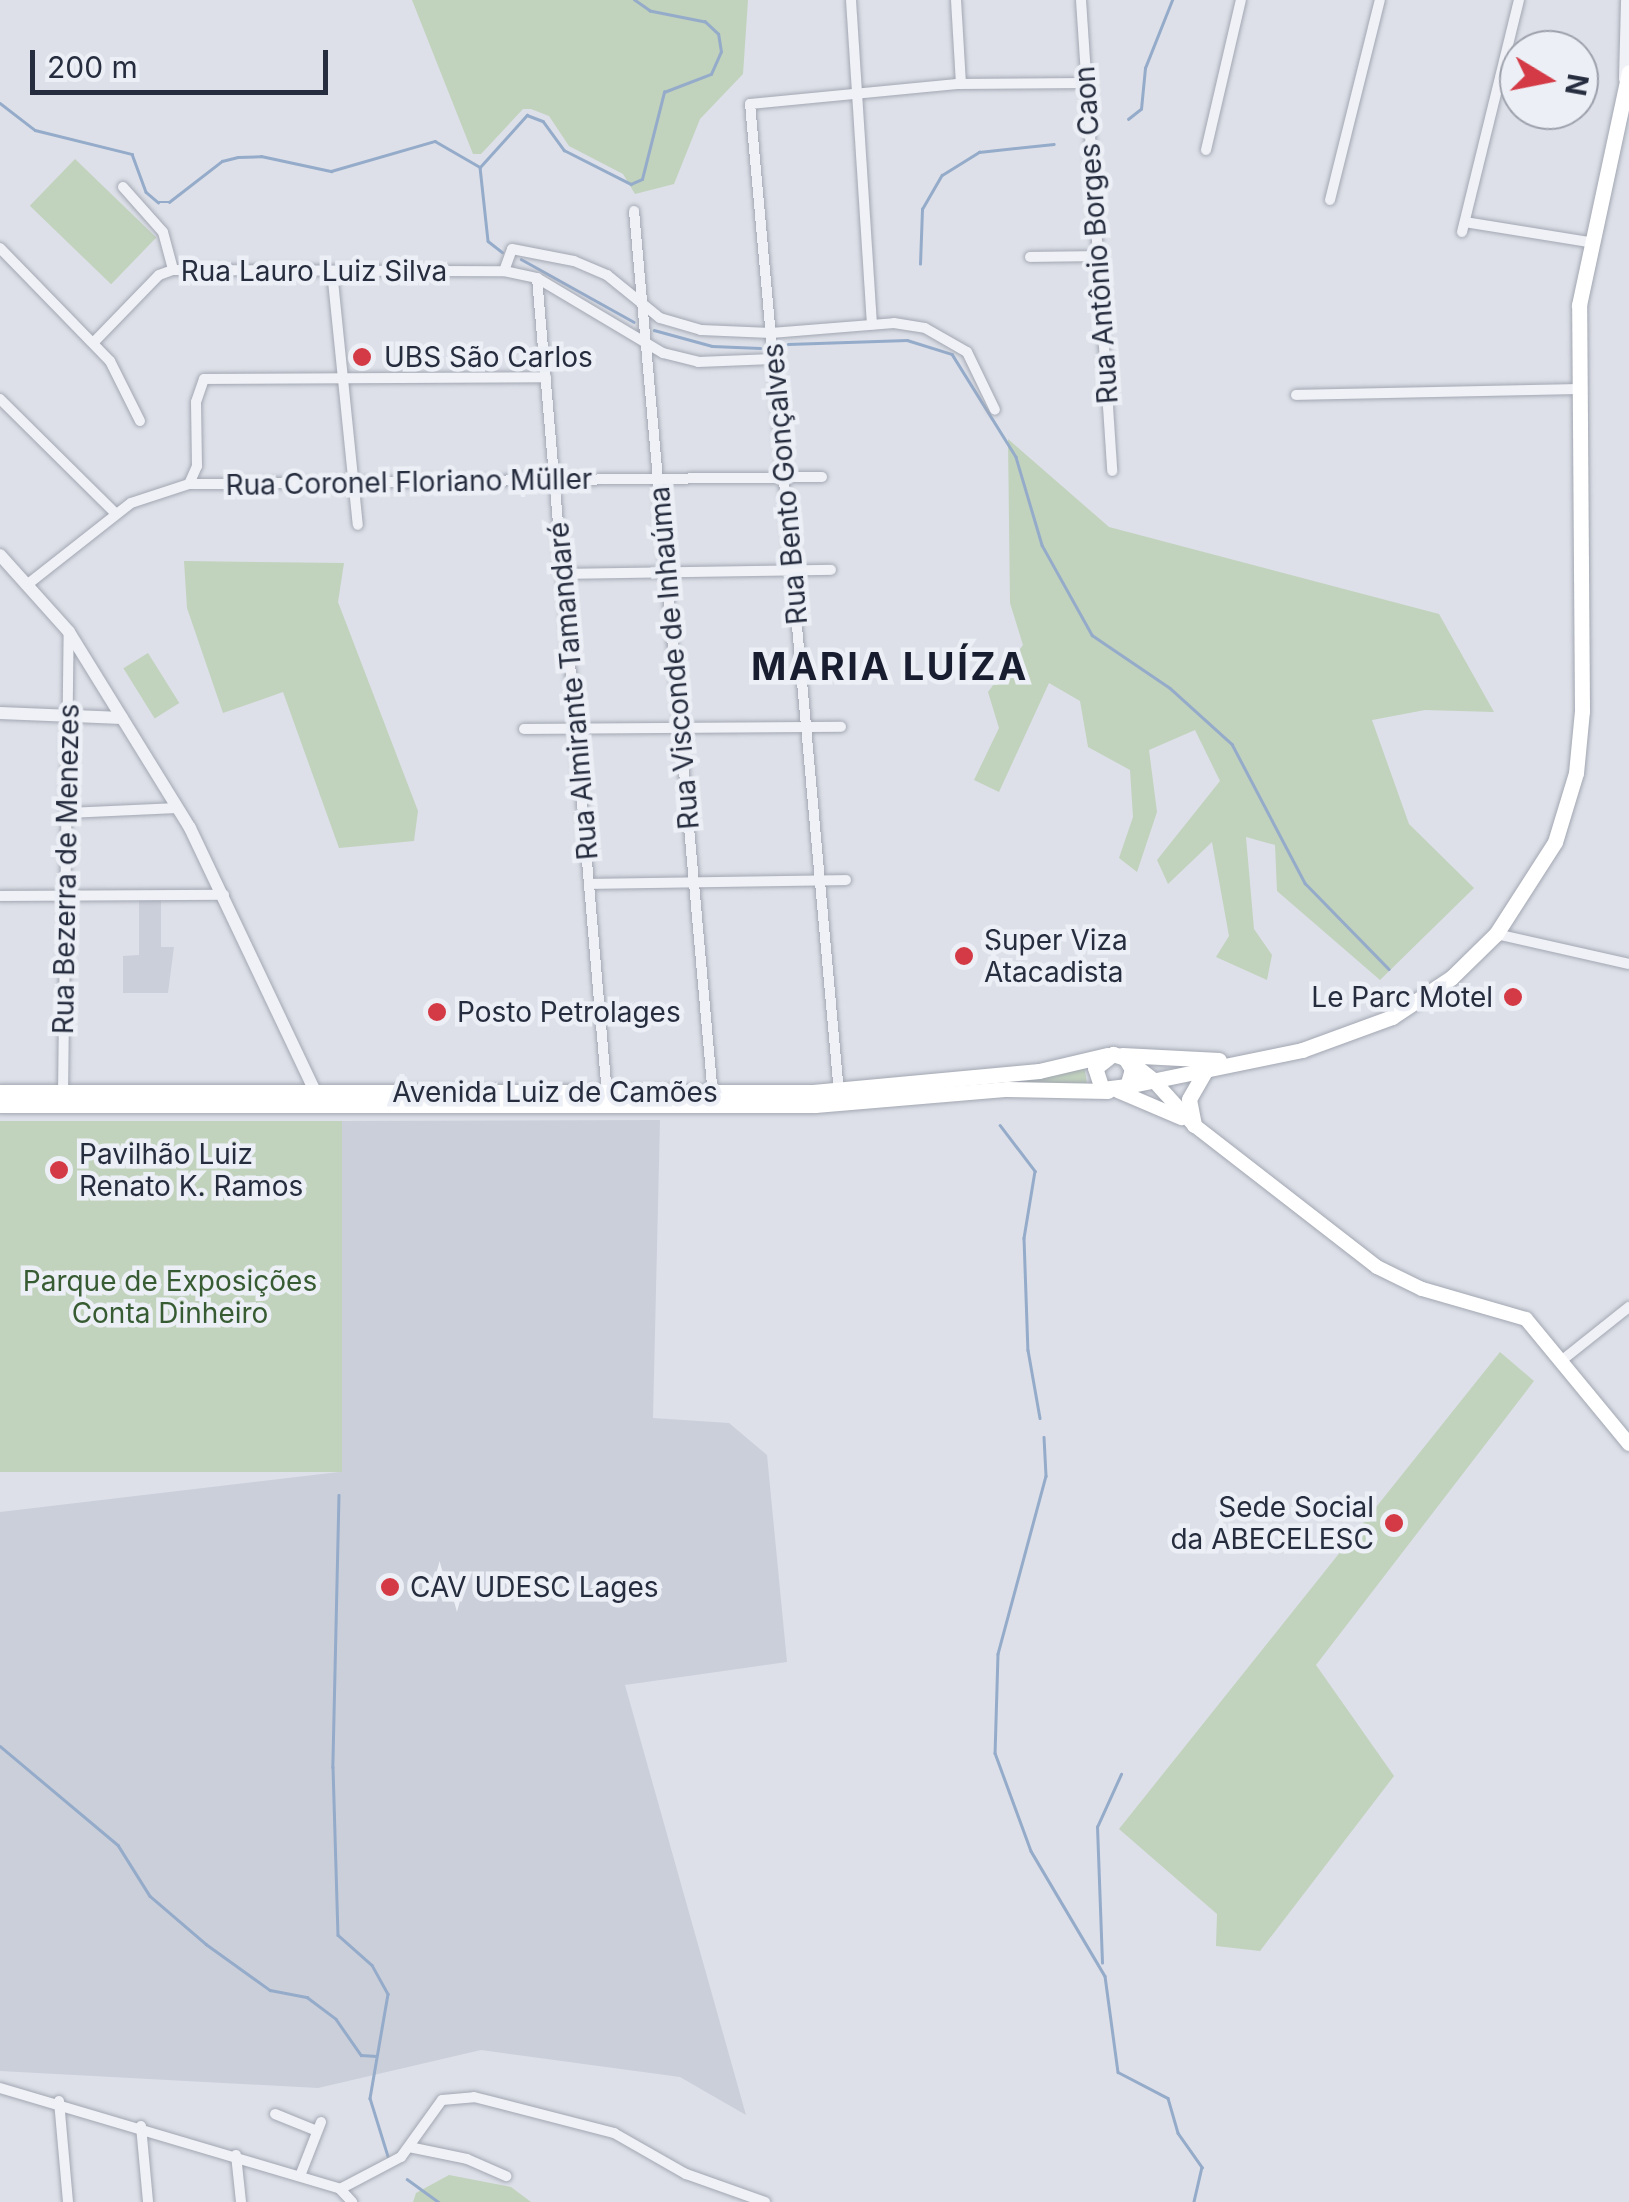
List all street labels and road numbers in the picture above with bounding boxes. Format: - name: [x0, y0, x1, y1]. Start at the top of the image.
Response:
- street label: Rua Antônio Borges Caon: [1067, 65, 1125, 405]
- street label: Rua Lauro Luiz Silva: [181, 254, 447, 288]
- street label: Rua Bento Gonçalves: [756, 342, 814, 626]
- street label: Rua Coronel Floriano Müller: [225, 462, 593, 502]
- street label: Rua Visconde de Inhaúma: [642, 485, 706, 831]
- street label: Rua Almirante Tamandaré: [541, 521, 605, 861]
- street label: Rua Bezerra de Menezes: [46, 703, 86, 1035]
- street label: Avenida Luiz de Camões: [392, 1075, 718, 1109]

